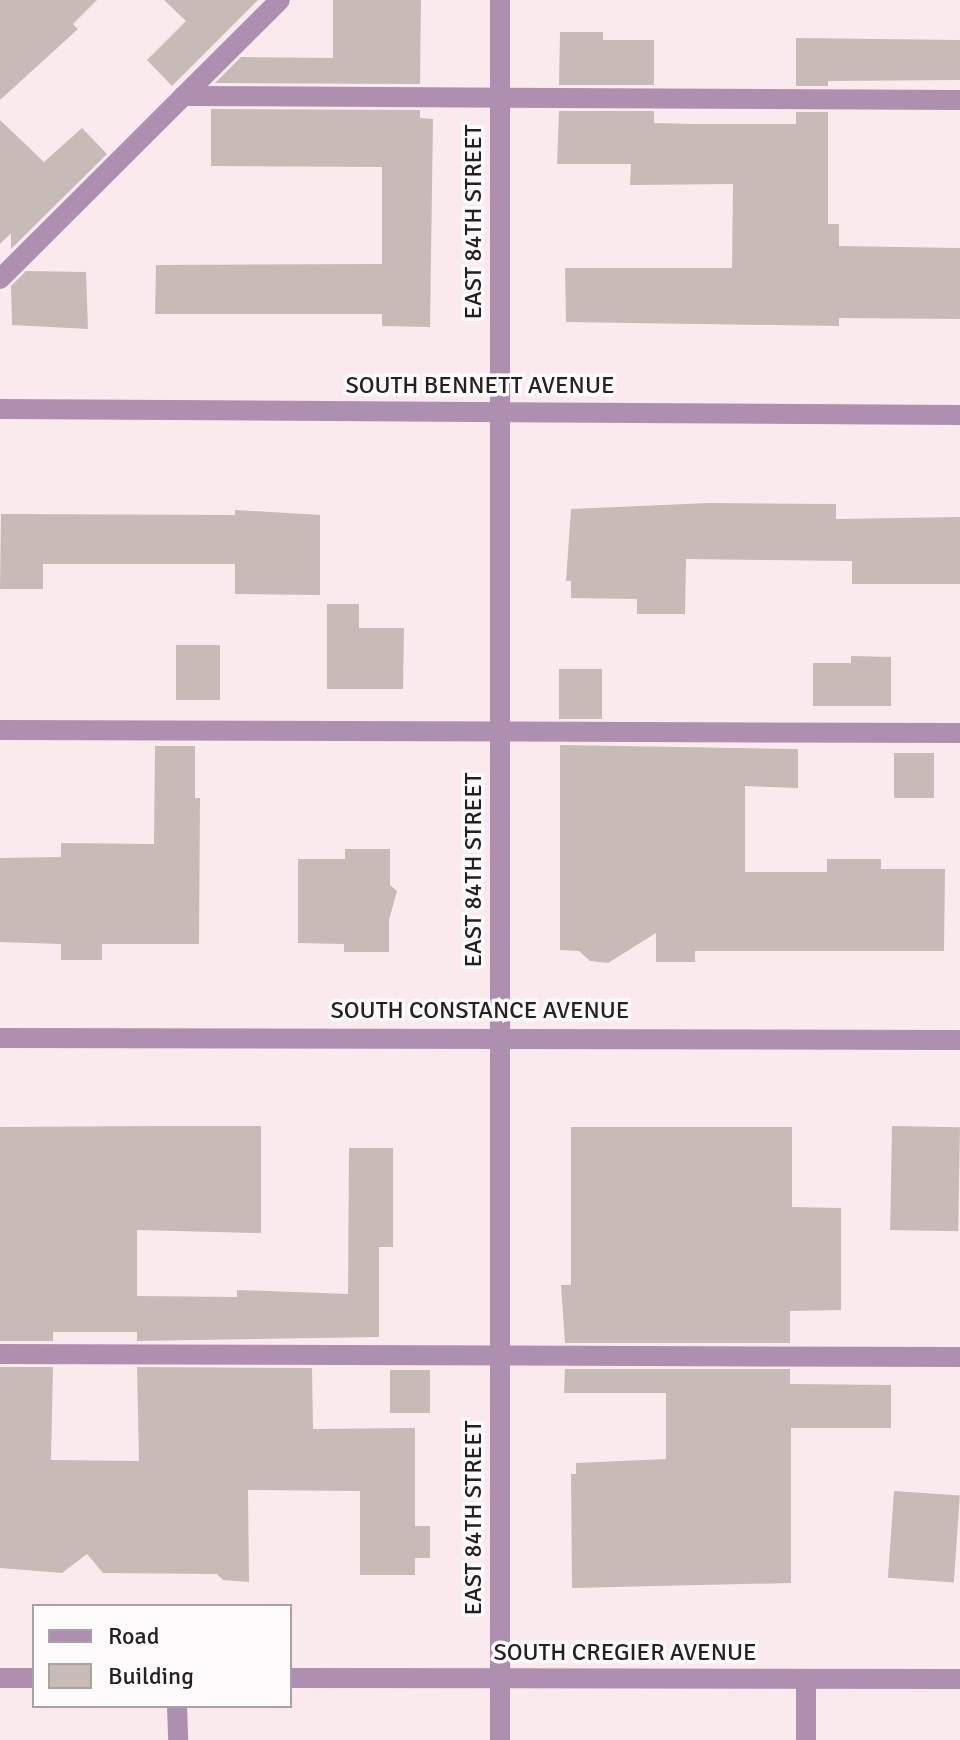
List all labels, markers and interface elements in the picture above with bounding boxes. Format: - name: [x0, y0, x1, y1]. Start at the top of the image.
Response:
- street label: EAST 84TH STREET: [460, 124, 488, 320]
- street label: SOUTH BENNETT AVENUE: [345, 372, 615, 400]
- street label: EAST 84TH STREET: [460, 772, 488, 968]
- street label: SOUTH CONSTANCE AVENUE: [331, 997, 629, 1025]
- street label: EAST 84TH STREET: [460, 1420, 488, 1616]
- legend: [32, 1604, 292, 1708]
- text: Road: [108, 1621, 159, 1651]
- street label: SOUTH CREGIER AVENUE: [493, 1639, 757, 1667]
- text: Building: [108, 1661, 194, 1691]

